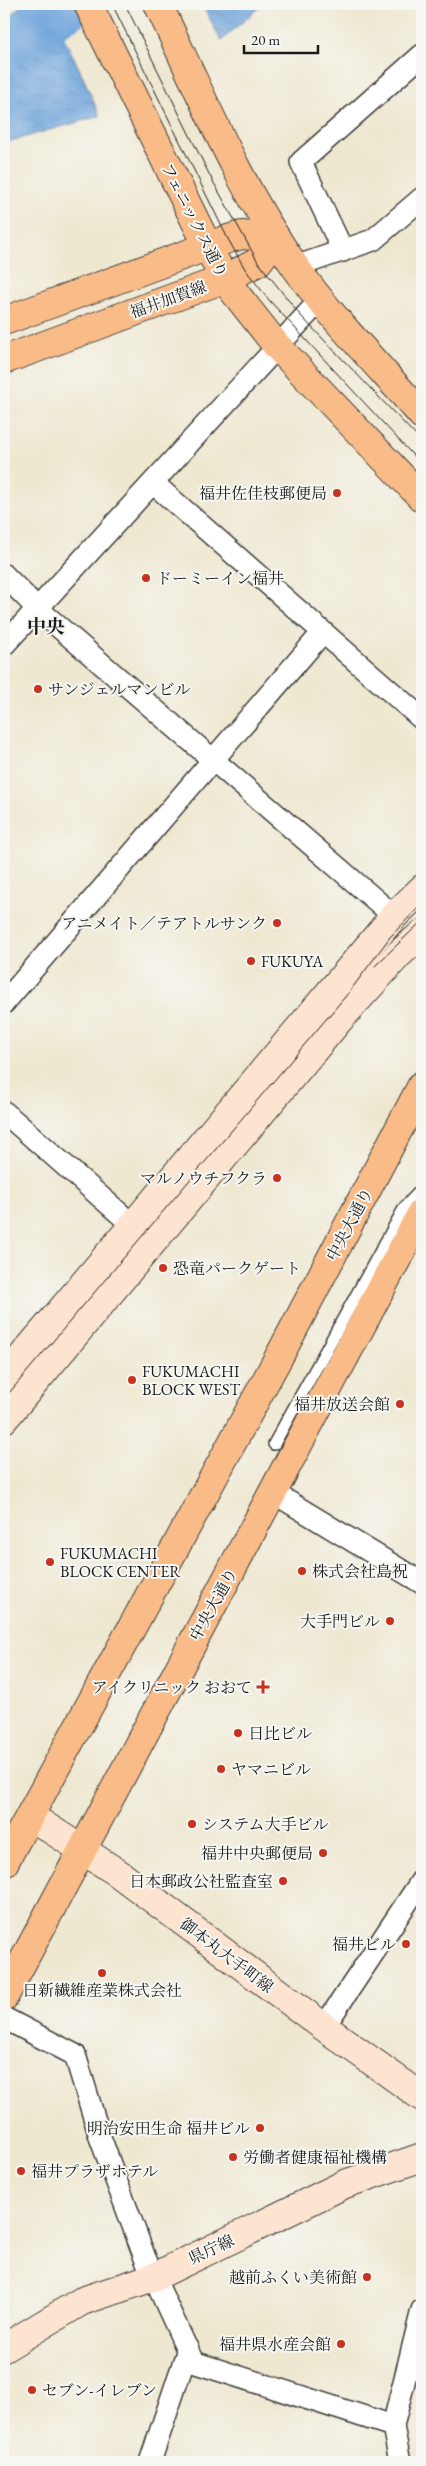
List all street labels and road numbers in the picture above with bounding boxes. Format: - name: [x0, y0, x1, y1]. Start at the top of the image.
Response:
- street label: フェニックス通り: [157, 159, 233, 281]
- street label: 福井加賀線: [127, 276, 209, 323]
- street label: 中央大通り: [321, 1184, 377, 1264]
- street label: 中央大通り: [185, 1564, 242, 1644]
- street label: 御本丸大手町線: [176, 1913, 278, 1997]
- street label: 県庁線: [185, 2230, 237, 2269]

